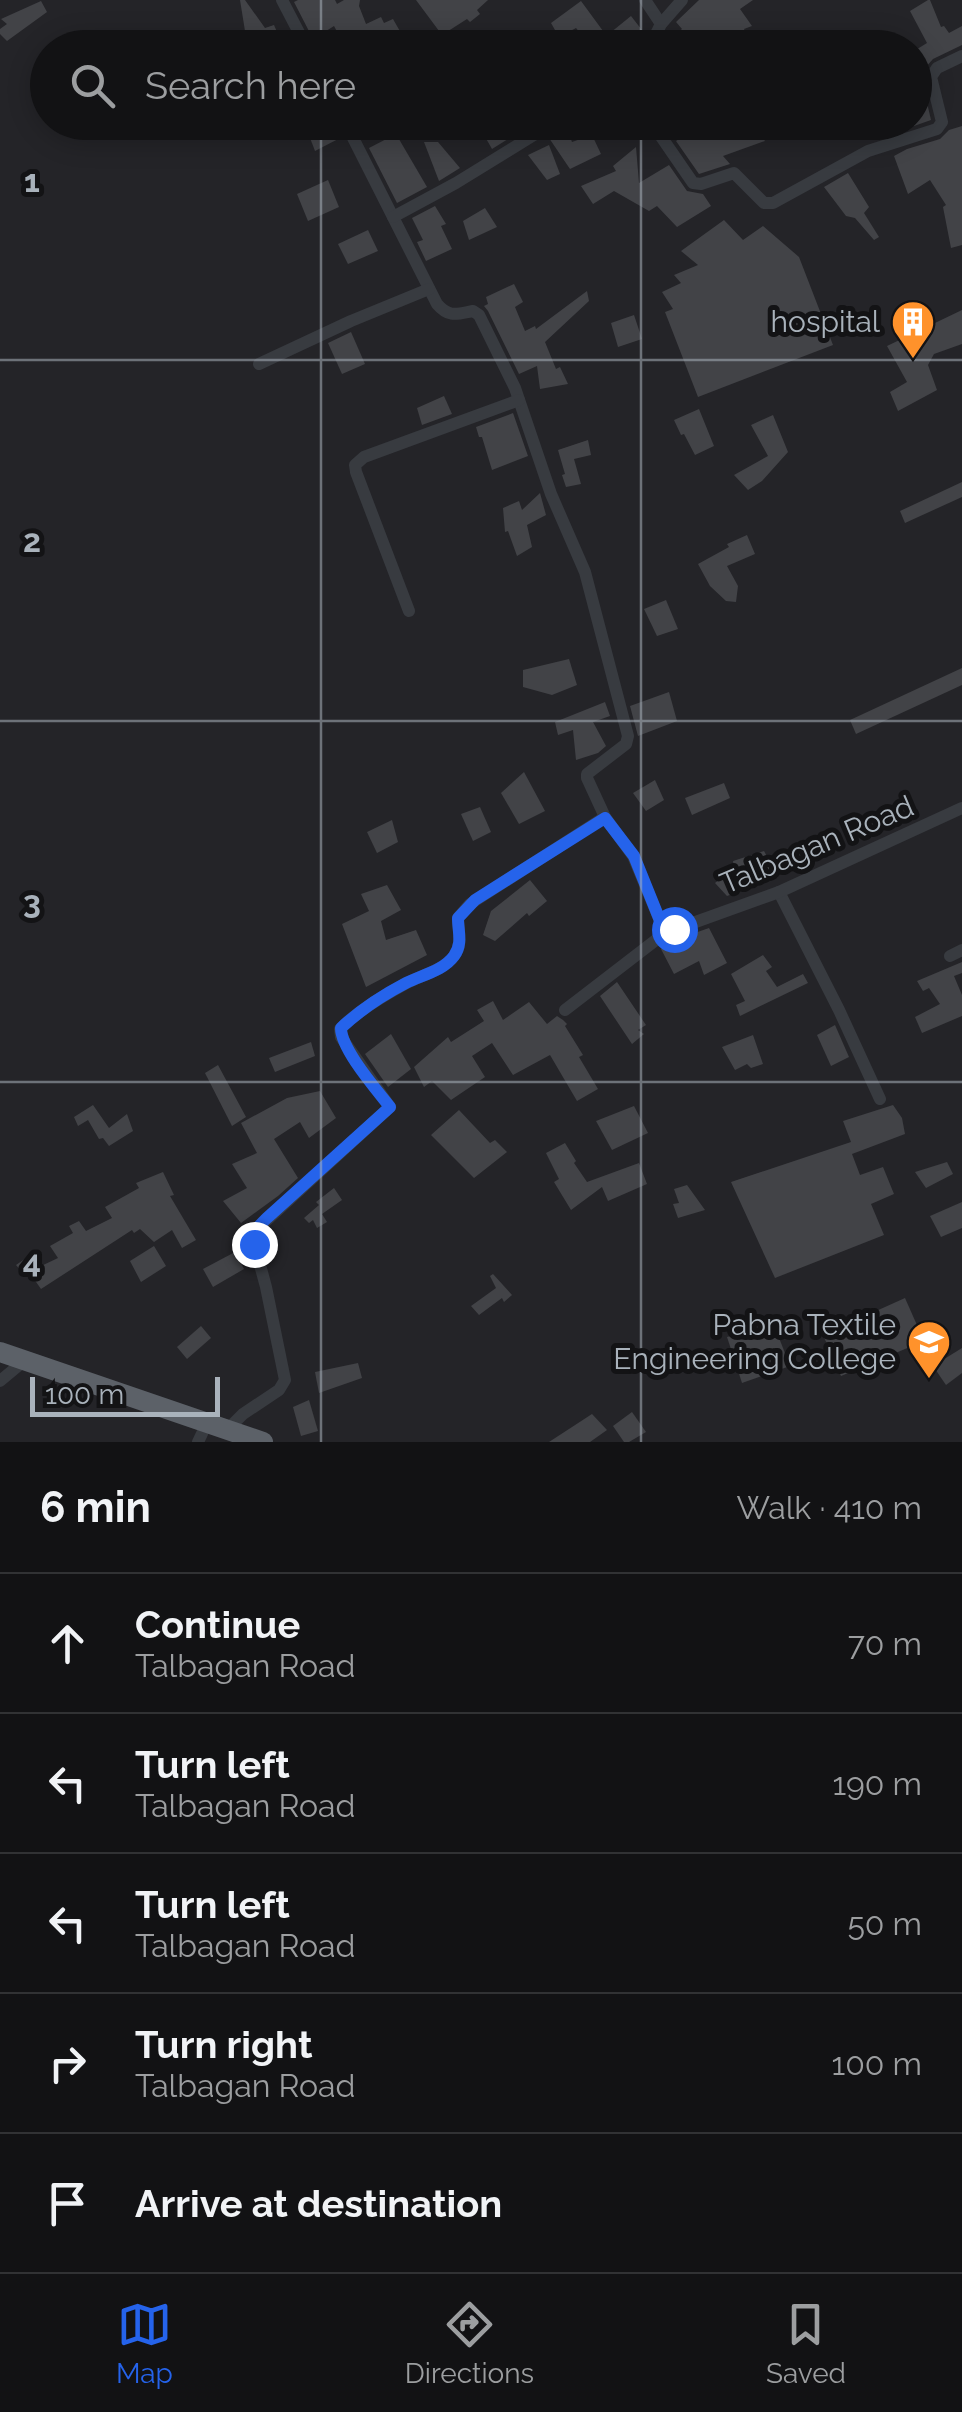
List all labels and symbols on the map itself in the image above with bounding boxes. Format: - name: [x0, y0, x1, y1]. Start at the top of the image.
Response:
- text: 1: [24, 162, 40, 199]
- building icon: hospital: [890, 299, 936, 360]
- place label: hospital: [771, 304, 881, 339]
- text: 2: [23, 522, 41, 559]
- street label: Talbagan Road: [715, 788, 919, 901]
- text: 3: [23, 883, 41, 920]
- route start: [652, 907, 698, 953]
- route end: [232, 1222, 278, 1268]
- text: 4: [23, 1243, 41, 1280]
- place label: Pabna Textile Engineering College: [613, 1307, 896, 1376]
- school or university icon: Pabna Textile Engineering College: [906, 1319, 952, 1380]
- scale bar: [30, 1372, 220, 1416]

